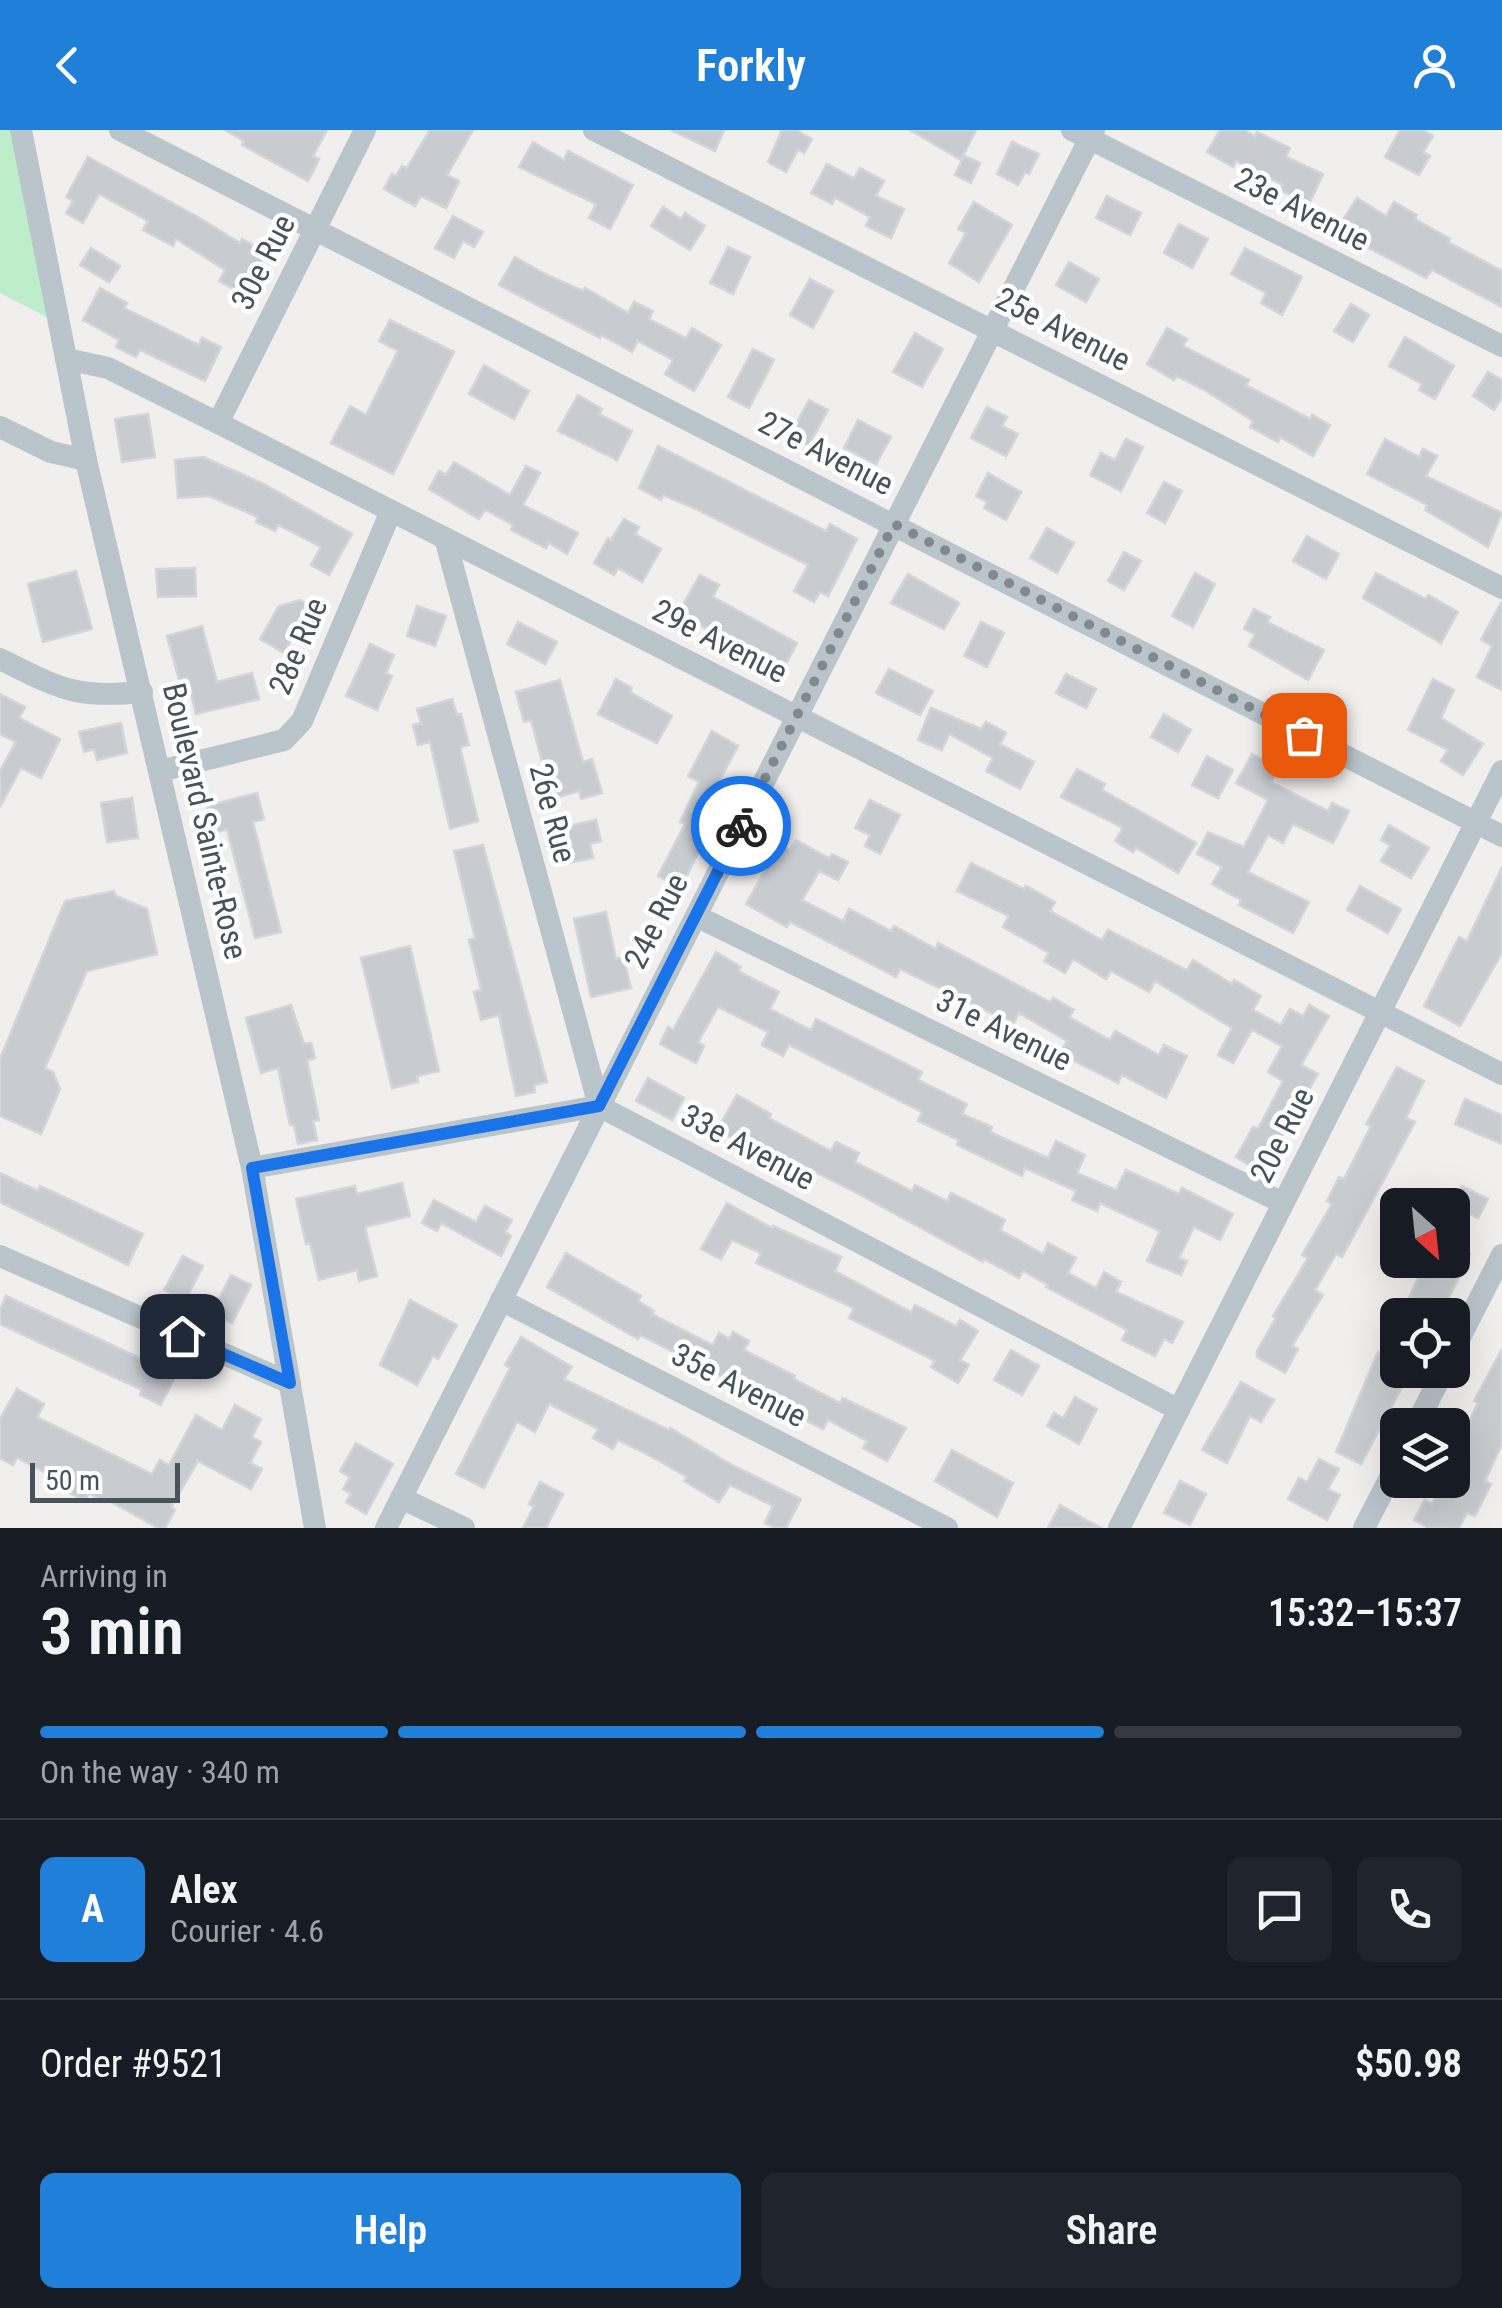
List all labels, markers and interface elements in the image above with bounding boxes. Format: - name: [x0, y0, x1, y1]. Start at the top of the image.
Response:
- icon: back: [40, 38, 95, 93]
- icon: person: [1407, 38, 1462, 93]
- text: Forkly: [696, 39, 806, 92]
- street label: 23e Avenue: [1228, 159, 1376, 259]
- street label: 30e Rue: [223, 208, 303, 316]
- street label: 25e Avenue: [989, 279, 1137, 379]
- street label: 27e Avenue: [752, 403, 900, 503]
- street label: 29e Avenue: [646, 591, 794, 691]
- street label: 28e Rue: [261, 592, 335, 700]
- street label: Boulevard Sainte-Rose: [155, 679, 255, 963]
- pin: [1262, 693, 1347, 778]
- icon: bag: [1277, 708, 1332, 763]
- street label: 26e Rue: [522, 759, 584, 867]
- courier: [691, 776, 791, 876]
- icon: bike: [714, 799, 769, 854]
- street label: 24e Rue: [616, 867, 696, 975]
- street label: 31e Avenue: [930, 981, 1078, 1079]
- street label: 20e Rue: [1242, 1081, 1322, 1189]
- street label: 33e Avenue: [675, 1096, 821, 1198]
- north arrow: [1380, 1188, 1470, 1278]
- map controls: [1380, 1188, 1470, 1498]
- pin: [140, 1294, 225, 1379]
- button: locate: [1380, 1298, 1470, 1388]
- icon: home: [155, 1309, 210, 1364]
- street label: 35e Avenue: [665, 1335, 813, 1435]
- button: layers: [1380, 1408, 1470, 1498]
- scale bar: [30, 1458, 180, 1502]
- text: 50 m: [45, 1464, 100, 1497]
- text: Arriving in: [40, 1557, 168, 1595]
- text: 15:32–15:37: [1268, 1591, 1462, 1635]
- text: 3 min: [40, 1594, 184, 1670]
- text: On the way · 340 m: [40, 1753, 280, 1791]
- button: chat: [1227, 1857, 1332, 1962]
- button: phone: [1357, 1857, 1462, 1962]
- text: Alex: [170, 1868, 238, 1912]
- text: A: [81, 1887, 104, 1931]
- text: Courier · 4.6: [170, 1912, 324, 1950]
- text: Order #9521: [40, 2042, 227, 2086]
- text: $50.98: [1355, 2042, 1462, 2086]
- button: Help: [40, 2173, 741, 2288]
- button: Share: [761, 2173, 1462, 2288]

